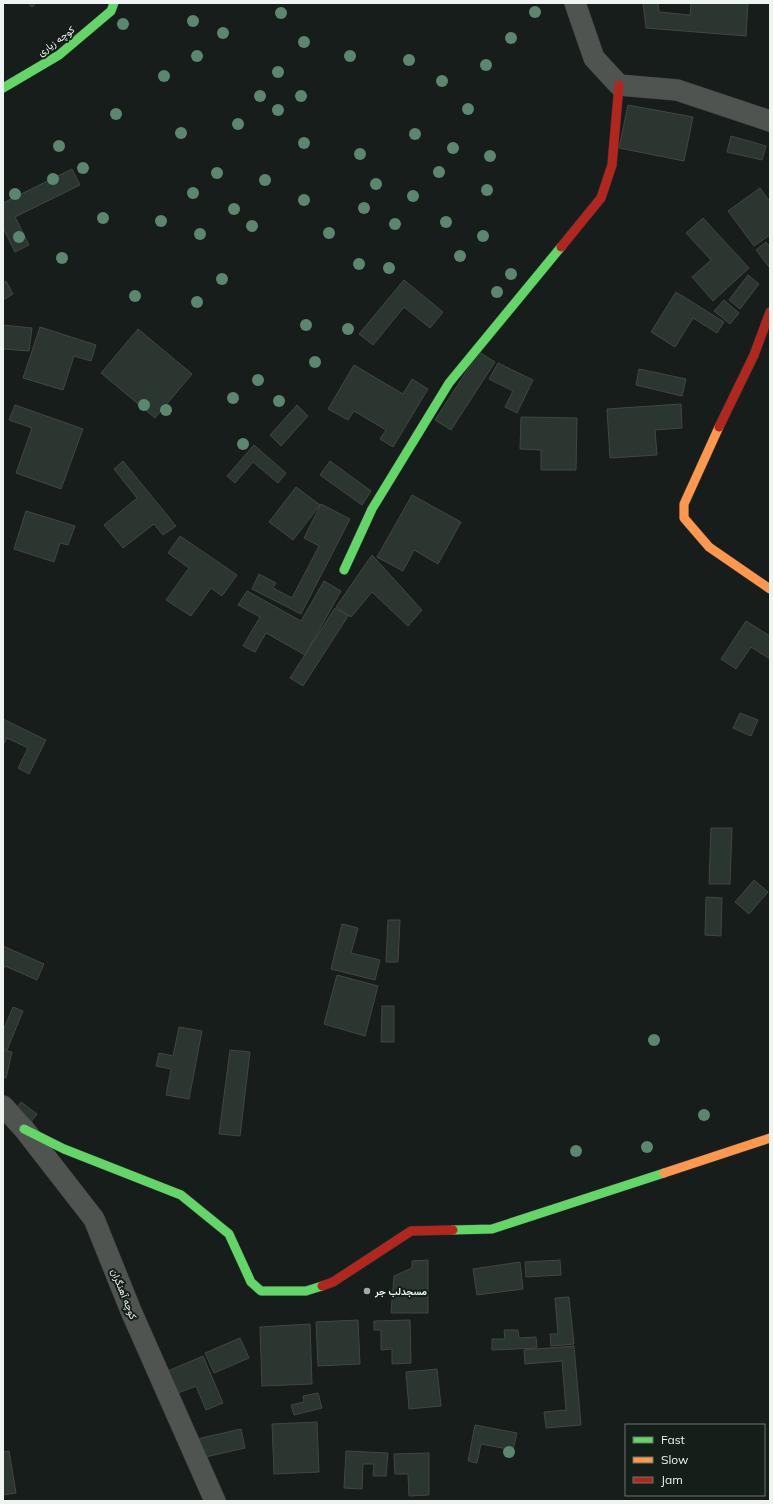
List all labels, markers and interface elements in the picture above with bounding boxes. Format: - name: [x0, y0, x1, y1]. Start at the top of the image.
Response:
- street label: کوچه زیاری: [35, 23, 78, 60]
- street label: کوچه آهنگران: [107, 1267, 140, 1322]
- place label: مسجدلب جر: [374, 1285, 428, 1298]
- marker: مسجدلب جر: [362, 1286, 372, 1296]
- legend: [625, 1424, 765, 1496]
- text: Fast: [661, 1432, 685, 1447]
- text: Slow: [661, 1452, 689, 1467]
- text: Jam: [661, 1472, 683, 1487]

